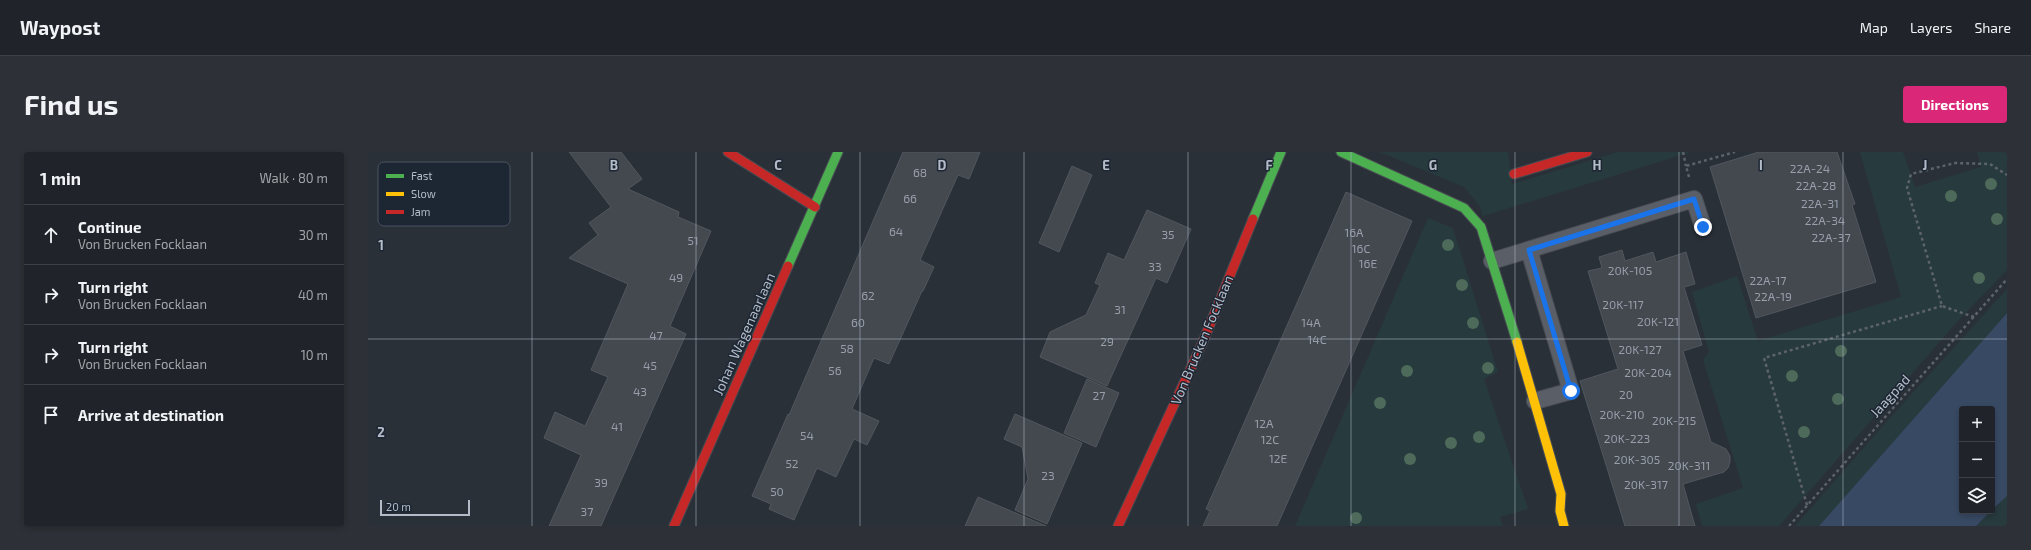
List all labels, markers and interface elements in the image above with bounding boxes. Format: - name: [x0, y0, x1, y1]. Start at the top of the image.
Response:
- text: Waypost: [20, 16, 100, 39]
- text: Map: [1860, 19, 1888, 36]
- text: Layers: [1910, 19, 1952, 36]
- text: Share: [1974, 19, 2011, 36]
- button: Directions: [1903, 86, 2007, 123]
- text: Find us: [24, 87, 118, 121]
- text: B: [610, 157, 618, 173]
- text: C: [774, 157, 782, 173]
- text: D: [938, 157, 947, 173]
- text: E: [1102, 157, 1110, 173]
- text: F: [1265, 157, 1273, 173]
- text: G: [1429, 157, 1437, 173]
- text: H: [1593, 157, 1602, 173]
- text: I: [1759, 157, 1763, 173]
- text: J: [1923, 157, 1927, 173]
- house number: 22A-24: [1790, 161, 1830, 175]
- legend: [378, 162, 510, 226]
- house number: 68: [913, 165, 927, 179]
- text: 1 min: [40, 168, 81, 188]
- text: Fast: [411, 169, 433, 182]
- text: Walk · 80 m: [259, 170, 328, 186]
- house number: 22A-28: [1796, 178, 1836, 192]
- text: Slow: [411, 187, 436, 200]
- house number: 66: [903, 191, 917, 205]
- house number: 22A-31: [1801, 196, 1839, 210]
- text: Jam: [411, 205, 430, 218]
- house number: 22A-34: [1805, 213, 1845, 227]
- text: Continue: [78, 218, 141, 236]
- route end: [1694, 218, 1712, 236]
- icon: ahead: [40, 224, 62, 246]
- house number: 64: [889, 224, 903, 238]
- house number: 16A: [1344, 225, 1364, 239]
- text: 30 m: [299, 227, 328, 243]
- house number: 35: [1161, 227, 1175, 241]
- house number: 22A-37: [1811, 230, 1851, 244]
- house number: 51: [687, 233, 699, 247]
- text: Von Brucken Focklaan: [78, 236, 207, 252]
- text: 1: [378, 237, 384, 253]
- house number: 16C: [1352, 241, 1370, 255]
- house number: 16E: [1359, 256, 1377, 270]
- house number: 33: [1148, 259, 1162, 273]
- house number: 20K-105: [1608, 263, 1652, 277]
- house number: 49: [669, 270, 683, 284]
- street label: Johan Wagenaarlaan: [709, 270, 778, 398]
- street label: Von Brucken Focklaan: [1167, 273, 1237, 407]
- house number: 22A-17: [1750, 273, 1786, 287]
- text: Turn right: [78, 278, 148, 296]
- icon: right: [40, 284, 62, 306]
- text: 40 m: [298, 287, 328, 303]
- house number: 62: [861, 288, 875, 302]
- house number: 22A-19: [1754, 289, 1792, 303]
- text: Von Brucken Focklaan: [78, 296, 207, 312]
- house number: 20K-117: [1602, 297, 1644, 311]
- house number: 31: [1114, 302, 1126, 316]
- house number: 20K-121: [1637, 314, 1679, 328]
- house number: 60: [851, 315, 865, 329]
- house number: 14A: [1301, 315, 1321, 329]
- house number: 47: [649, 328, 663, 342]
- house number: 14C: [1308, 332, 1327, 346]
- house number: 29: [1100, 334, 1114, 348]
- text: Turn right: [78, 338, 148, 356]
- house number: 58: [840, 341, 854, 355]
- house number: 20K-127: [1618, 342, 1662, 356]
- icon: right: [40, 344, 62, 366]
- text: 10 m: [301, 347, 328, 363]
- text: Von Brucken Focklaan: [78, 356, 207, 372]
- house number: 45: [643, 358, 657, 372]
- house number: 56: [828, 363, 842, 377]
- house number: 20K-204: [1624, 365, 1672, 379]
- street label: Jaagpad: [1866, 371, 1913, 421]
- route start: [1562, 382, 1580, 400]
- house number: 43: [633, 384, 647, 398]
- house number: 20: [1619, 387, 1633, 401]
- house number: 27: [1093, 388, 1105, 402]
- icon: arrive: [40, 404, 62, 426]
- text: Arrive at destination: [78, 406, 224, 424]
- map controls: [1959, 406, 1995, 514]
- button: +: [1959, 406, 1995, 442]
- house number: 20K-210: [1600, 407, 1644, 421]
- house number: 20K-215: [1652, 413, 1696, 427]
- house number: 12A: [1255, 416, 1274, 430]
- house number: 41: [611, 419, 623, 433]
- text: 2: [377, 424, 385, 440]
- house number: 54: [800, 428, 814, 442]
- house number: 20K-223: [1604, 431, 1650, 445]
- house number: 12C: [1261, 432, 1279, 446]
- button: −: [1959, 442, 1995, 478]
- house number: 12E: [1269, 451, 1287, 465]
- house number: 20K-305: [1614, 452, 1660, 466]
- house number: 52: [785, 456, 799, 470]
- house number: 20K-311: [1668, 458, 1710, 472]
- house number: 23: [1041, 468, 1055, 482]
- house number: 39: [594, 475, 608, 489]
- house number: 20K-317: [1624, 477, 1668, 491]
- button: layers: [1959, 478, 1995, 514]
- house number: 50: [770, 484, 784, 498]
- scale bar: [380, 498, 470, 517]
- text: 20 m: [386, 500, 411, 513]
- house number: 37: [581, 504, 593, 518]

